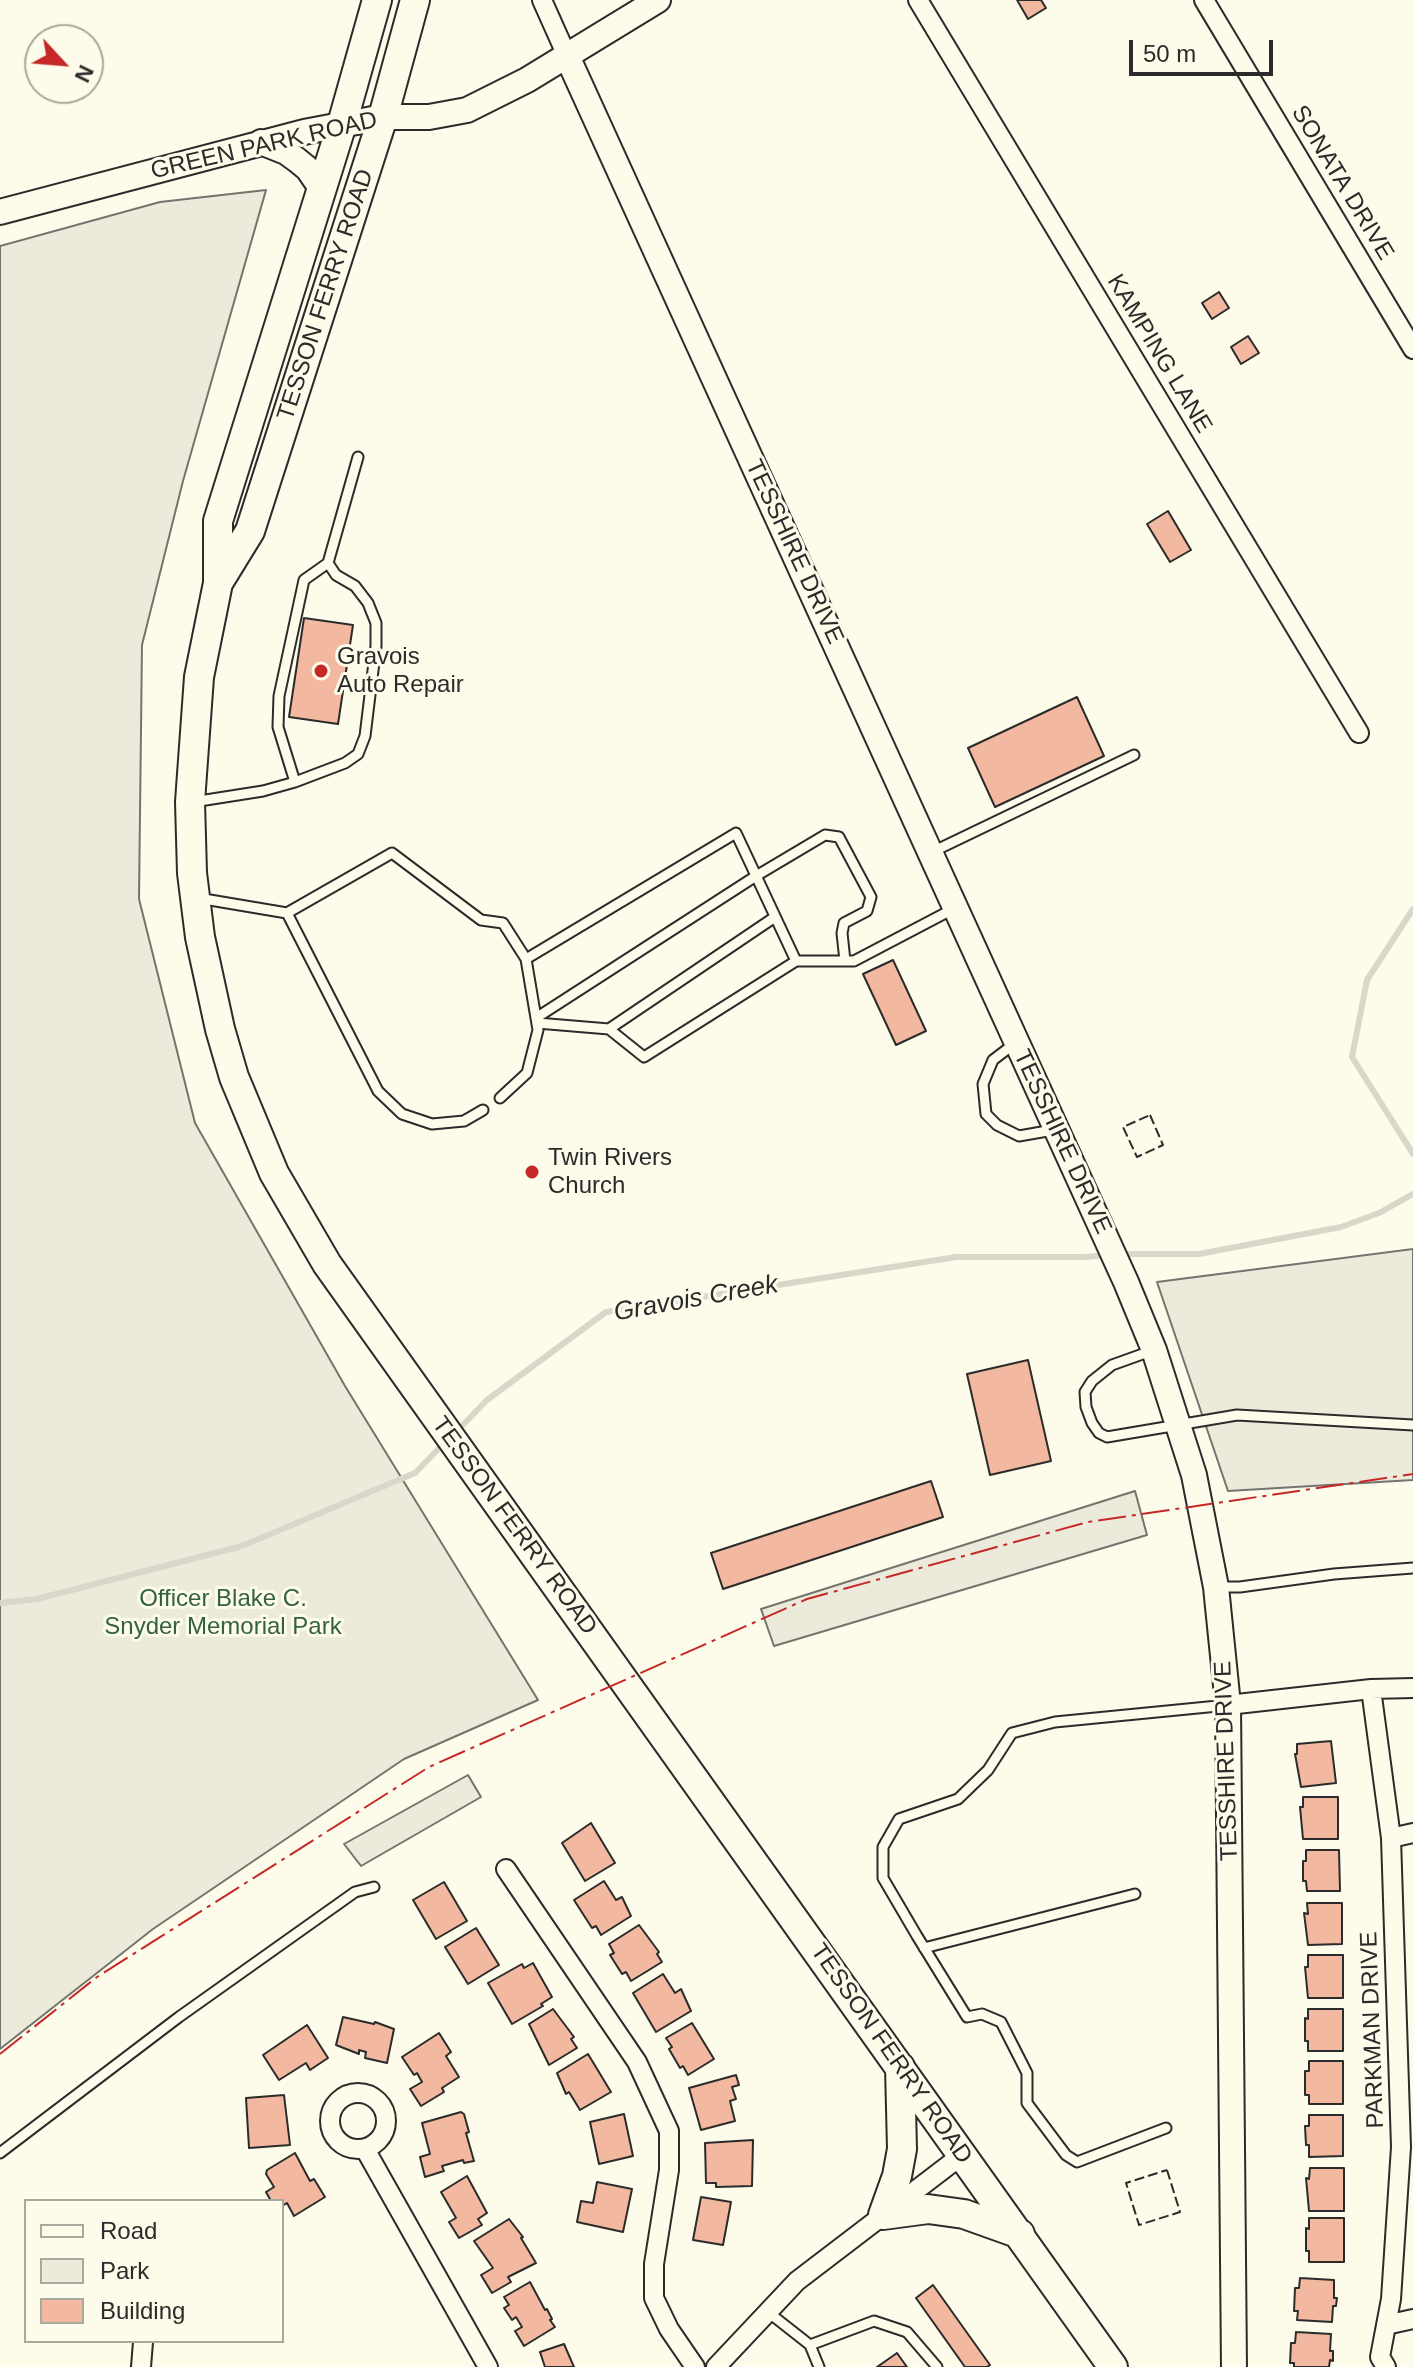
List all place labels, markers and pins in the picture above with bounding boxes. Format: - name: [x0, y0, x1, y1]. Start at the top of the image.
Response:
- place label: Gravois Auto Repair: [337, 643, 464, 699]
- marker: Gravois Auto Repair: [312, 662, 330, 680]
- place label: Twin Rivers Church: [548, 1144, 672, 1200]
- marker: Twin Rivers Church: [523, 1163, 541, 1181]

